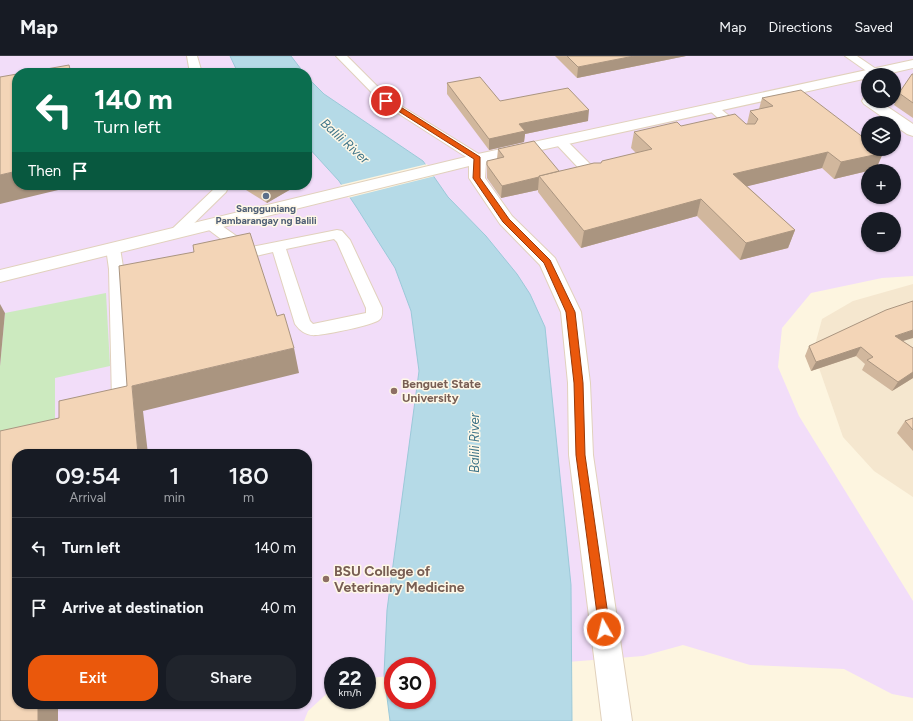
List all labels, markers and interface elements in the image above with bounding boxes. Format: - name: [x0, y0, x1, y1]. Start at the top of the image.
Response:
- text: Map: [20, 16, 58, 39]
- text: Map: [719, 19, 747, 36]
- text: Directions: [769, 19, 832, 36]
- text: Saved: [854, 19, 893, 36]
- map controls: [861, 68, 901, 252]
- button: search: [861, 68, 901, 108]
- text: 140 m: [94, 82, 173, 116]
- icon: left: [28, 84, 80, 136]
- pin: [369, 84, 403, 118]
- icon: arrive: [375, 90, 397, 112]
- water label: Balili River: [318, 115, 373, 167]
- text: Turn left: [94, 116, 161, 138]
- button: layers: [861, 116, 901, 156]
- icon: arrive: [69, 160, 91, 182]
- text: Then: [28, 162, 61, 180]
- button: +: [861, 164, 901, 204]
- marker: Sangguniang Pambarangay ng Balili: [261, 191, 271, 201]
- place label: Sangguniang Pambarangay ng Balili: [215, 202, 317, 227]
- button: −: [861, 212, 901, 252]
- place label: Benguet State University: [402, 377, 481, 405]
- marker: Benguet State University: [389, 386, 399, 396]
- water label: Balili River: [467, 412, 482, 473]
- text: 09:54: [55, 461, 120, 490]
- text: 1: [169, 461, 179, 490]
- text: 180: [228, 461, 269, 490]
- text: Arrival: [69, 490, 106, 505]
- text: min: [164, 490, 185, 505]
- text: m: [243, 490, 254, 505]
- icon: left: [28, 537, 50, 559]
- text: Turn left: [62, 539, 120, 557]
- text: 140 m: [254, 539, 296, 557]
- place label: BSU College of Veterinary Medicine: [334, 563, 465, 596]
- marker: BSU College of Veterinary Medicine: [321, 574, 331, 584]
- icon: arrive: [28, 597, 50, 619]
- text: Arrive at destination: [62, 599, 203, 617]
- text: 40 m: [261, 599, 296, 617]
- position arrow: [583, 608, 625, 650]
- button: Exit: [28, 655, 158, 701]
- button: Share: [166, 655, 296, 701]
- speed limit sign: 30: [384, 657, 436, 709]
- text: 22: [338, 666, 362, 690]
- text: km/h: [339, 686, 361, 699]

